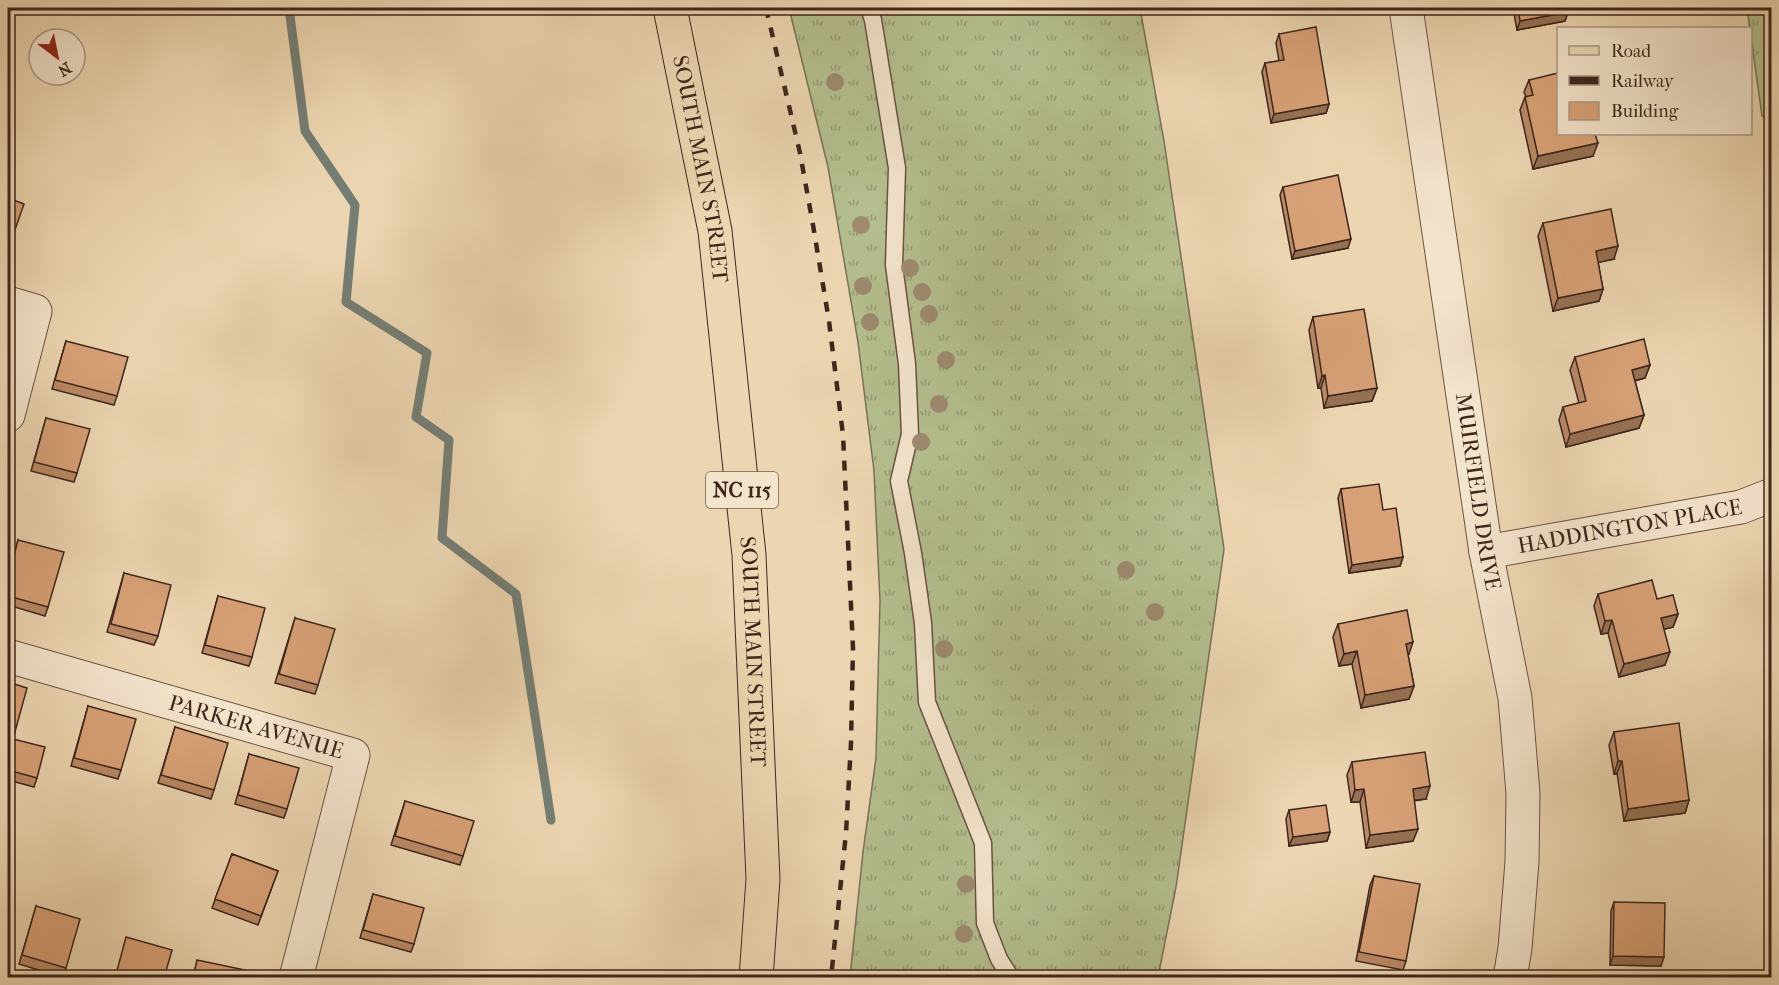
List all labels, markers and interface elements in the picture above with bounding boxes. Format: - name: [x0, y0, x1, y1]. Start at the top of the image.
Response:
- north arrow: [27, 27, 87, 87]
- legend: [1557, 27, 1752, 135]
- text: Road: [1611, 41, 1651, 62]
- street label: SOUTH MAIN STREET: [667, 53, 733, 285]
- text: N: [54, 58, 75, 81]
- text: Railway: [1611, 71, 1675, 92]
- text: Building: [1611, 101, 1679, 122]
- street label: MUIRFIELD DRIVE: [1450, 391, 1506, 593]
- road number: NC 115: [706, 472, 778, 508]
- street label: HADDINGTON PLACE: [1515, 494, 1744, 559]
- street label: SOUTH MAIN STREET: [734, 535, 771, 769]
- street label: PARKER AVENUE: [166, 690, 346, 765]

